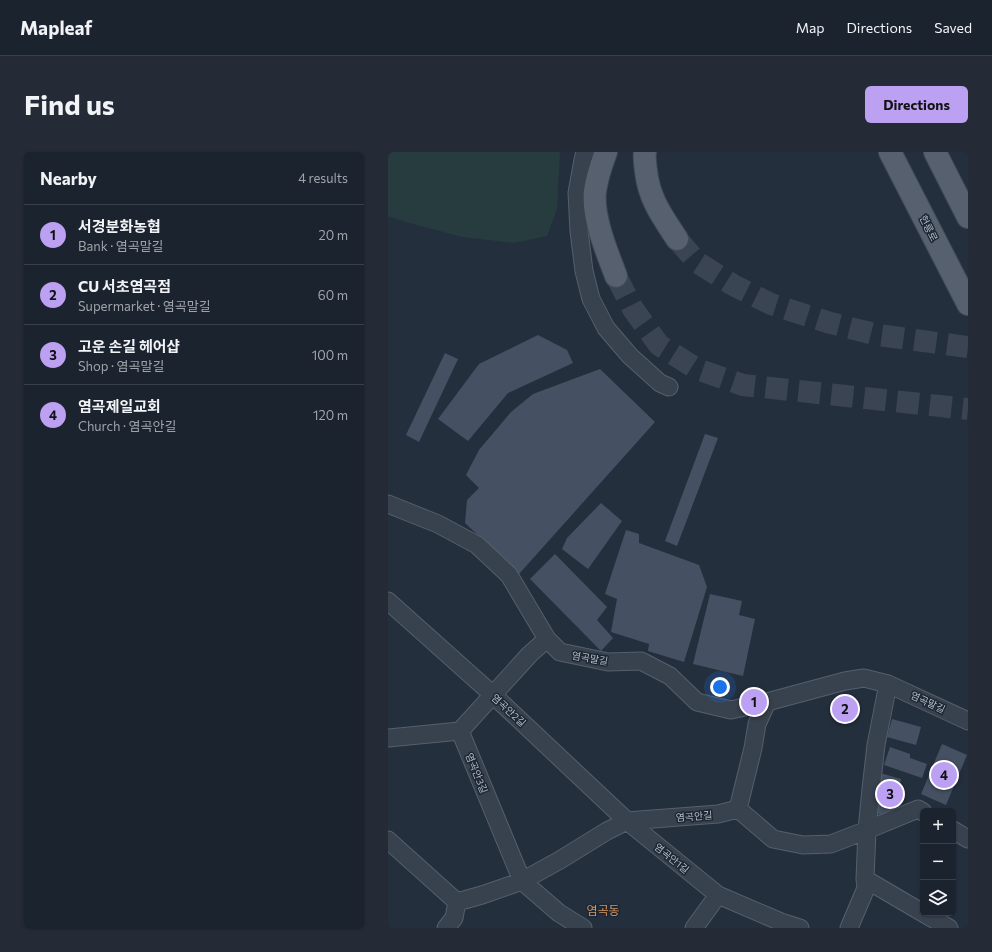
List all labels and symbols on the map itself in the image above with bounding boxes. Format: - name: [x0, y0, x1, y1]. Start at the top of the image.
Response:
- street label: 헌릉로: [917, 213, 941, 243]
- street label: 염곡말길: [571, 649, 609, 667]
- your location: [710, 677, 730, 697]
- pin: 1: [741, 687, 767, 717]
- street label: 염곡말길: [909, 689, 947, 715]
- street label: 염곡안2길: [489, 691, 529, 729]
- pin: 2: [832, 694, 858, 724]
- street label: 염곡안3길: [463, 751, 491, 795]
- pin: 4: [931, 760, 957, 790]
- pin: 3: [877, 779, 903, 809]
- street label: 염곡안길: [675, 809, 713, 823]
- street label: 염곡안1길: [652, 840, 692, 876]
- district label: 염곡동: [586, 903, 620, 917]

